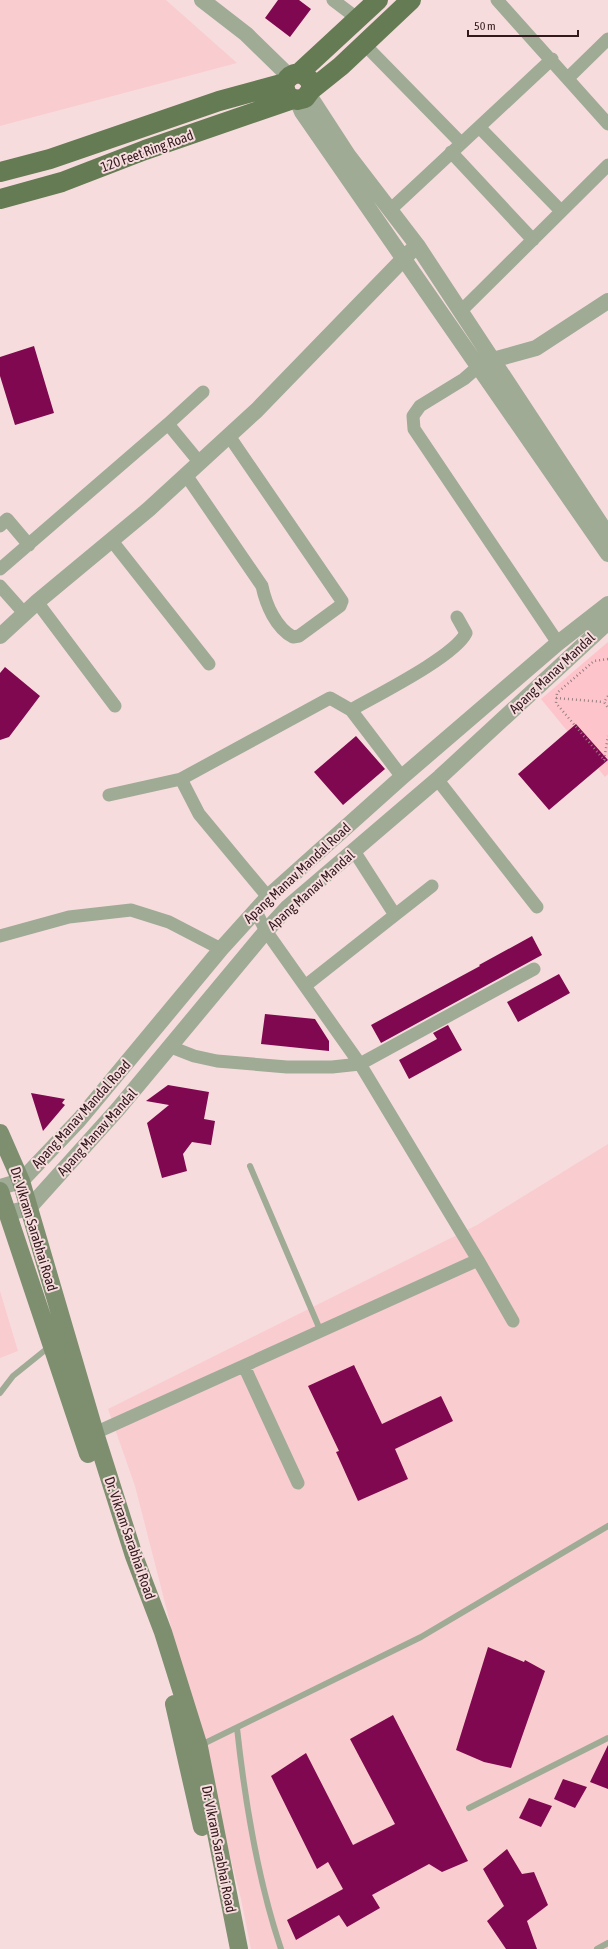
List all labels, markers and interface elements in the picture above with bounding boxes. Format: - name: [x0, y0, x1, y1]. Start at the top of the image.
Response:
- scale bar: [468, 12, 578, 38]
- text: 50 m: [474, 19, 496, 33]
- street label: 120 Feet Ring Road: [99, 127, 195, 175]
- street label: Apang Manav Mandal: [506, 629, 598, 717]
- street label: Apang Manav Mandal Road: [240, 819, 354, 927]
- street label: Apang Manav Mandal: [264, 847, 358, 933]
- street label: Apang Manav Mandal Road: [28, 1056, 134, 1172]
- street label: Apang Manav Mandal: [54, 1085, 140, 1179]
- street label: Dr. Vikram Sarabhai Road: [7, 1165, 61, 1293]
- street label: Dr. Vikram Sarabhai Road: [101, 1474, 159, 1602]
- street label: Dr. Vikram Sarabhai Road: [199, 1784, 239, 1914]

